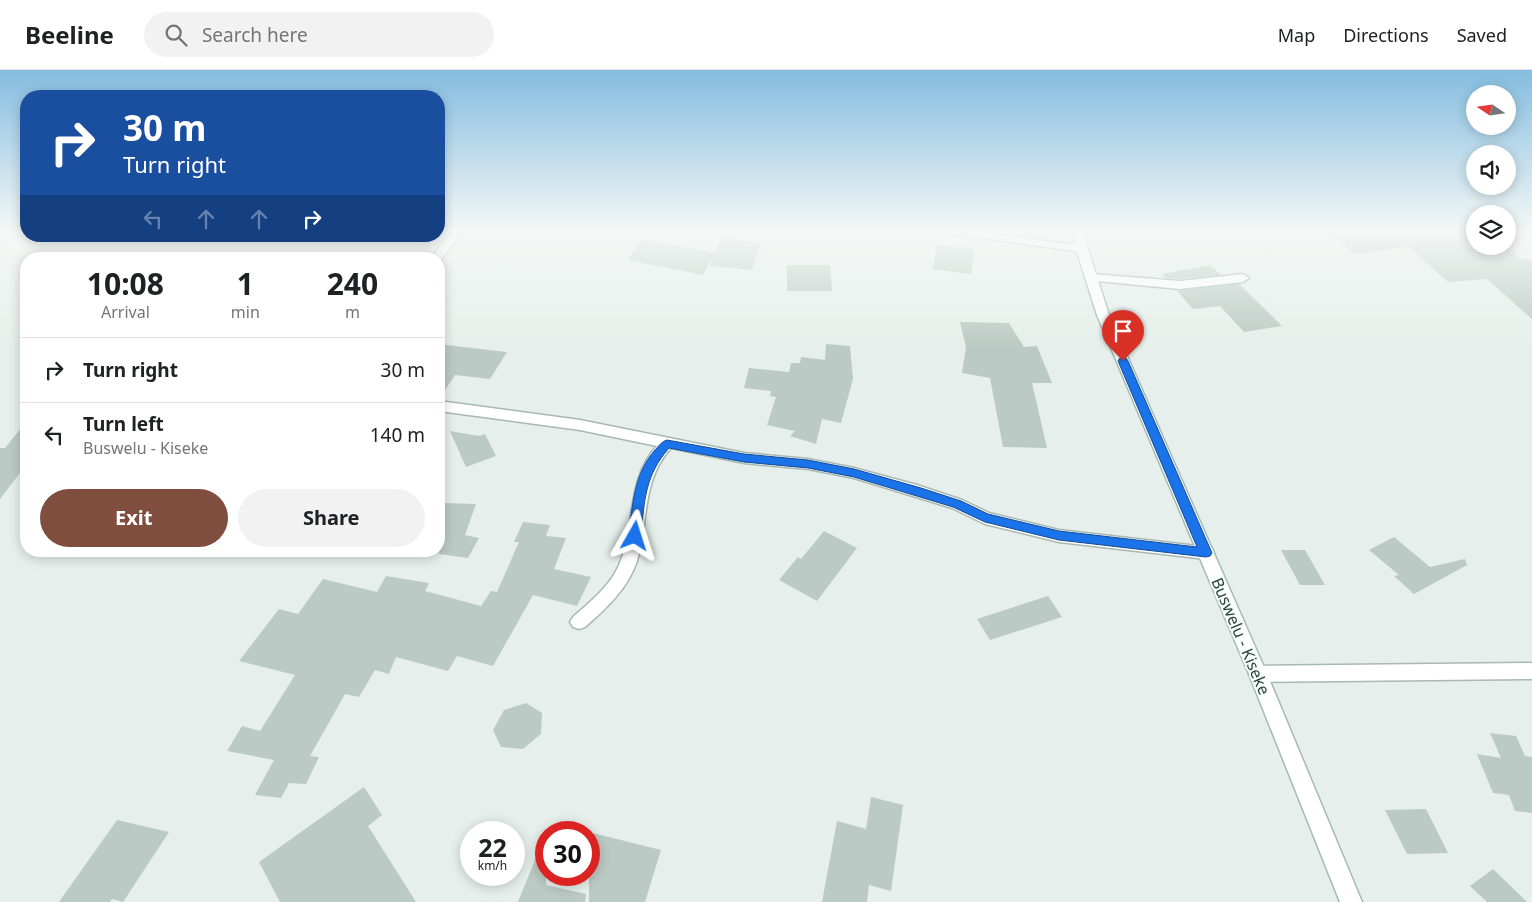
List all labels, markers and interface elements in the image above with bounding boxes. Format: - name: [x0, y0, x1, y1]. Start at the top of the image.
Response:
- search box: [144, 12, 494, 57]
- text: Beeline: [25, 18, 114, 51]
- icon: search: [162, 21, 190, 49]
- text: Search here: [202, 22, 308, 48]
- text: Map: [1278, 23, 1315, 47]
- text: Directions: [1343, 23, 1429, 47]
- text: Saved: [1457, 23, 1507, 47]
- north arrow: [1466, 85, 1516, 135]
- map controls: [1466, 85, 1516, 255]
- text: 30 m: [123, 104, 206, 151]
- icon: right: [40, 110, 105, 175]
- button: sound: [1466, 145, 1516, 195]
- text: Turn right: [123, 149, 226, 179]
- icon: left: [139, 205, 167, 233]
- icon: ahead: [192, 205, 220, 233]
- icon: ahead: [245, 205, 273, 233]
- icon: right: [298, 205, 326, 233]
- button: layers: [1466, 205, 1516, 255]
- text: 10:08: [87, 263, 164, 304]
- text: 1: [237, 263, 254, 304]
- text: 240: [327, 263, 378, 304]
- text: Arrival: [101, 301, 150, 323]
- text: min: [231, 301, 260, 323]
- text: m: [345, 301, 360, 323]
- pin: [1102, 310, 1144, 361]
- icon: arrive: [1109, 317, 1137, 345]
- icon: right: [40, 356, 68, 384]
- text: Turn right: [83, 357, 178, 383]
- text: 30 m: [381, 357, 425, 383]
- text: Turn left: [83, 411, 164, 437]
- icon: left: [40, 421, 68, 449]
- text: 140 m: [370, 422, 425, 448]
- text: Buswelu - Kiseke: [83, 437, 208, 459]
- button: Exit: [40, 489, 228, 547]
- button: Share: [238, 489, 425, 547]
- position arrow: [608, 509, 660, 561]
- street label: Buswelu - Kiseke: [1206, 574, 1276, 698]
- speed limit sign: 30: [535, 821, 600, 886]
- text: 22: [478, 830, 507, 864]
- text: km/h: [478, 857, 507, 874]

